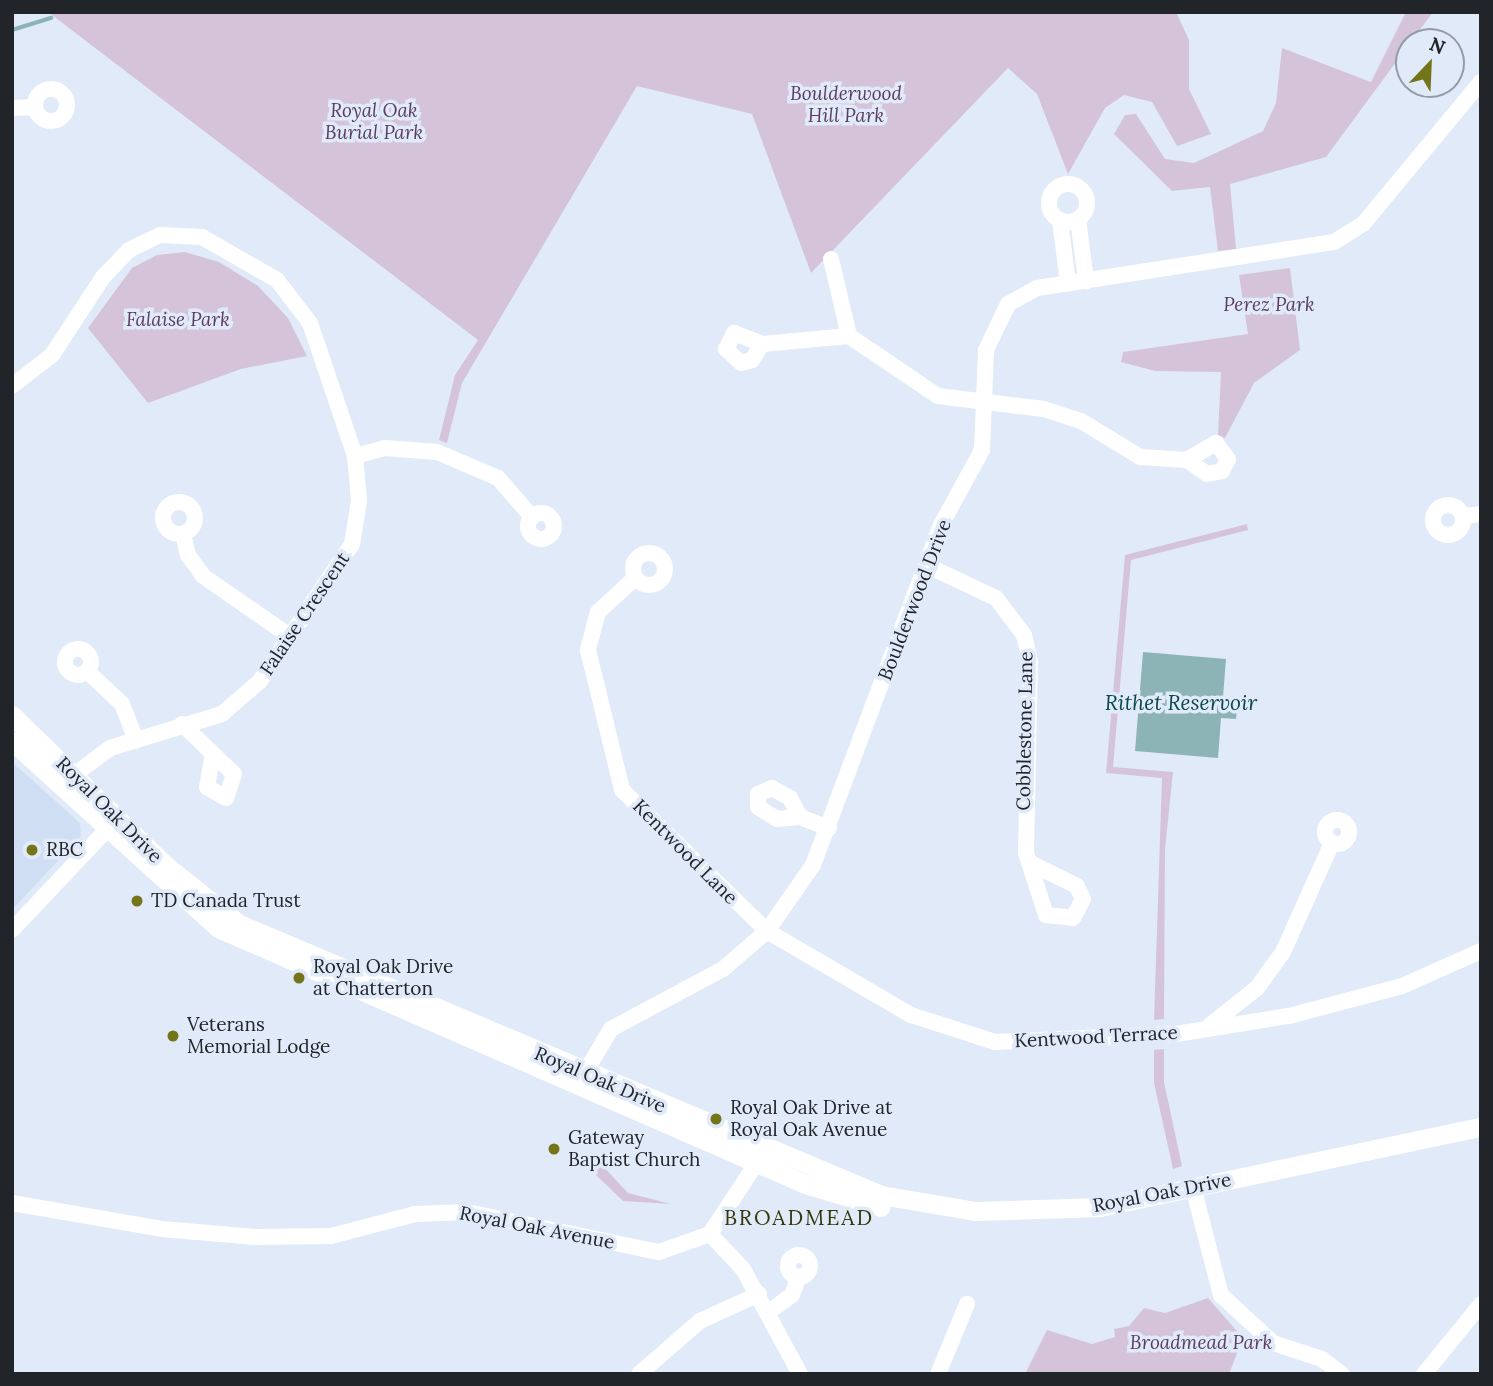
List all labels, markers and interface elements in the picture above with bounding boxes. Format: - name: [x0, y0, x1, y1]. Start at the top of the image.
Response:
- north arrow: [1395, 28, 1465, 98]
- text: N: [1426, 32, 1449, 59]
- park label: Boulderwood Hill Park: [790, 83, 902, 127]
- park label: Royal Oak Burial Park: [325, 100, 423, 144]
- park label: Perez Park: [1223, 294, 1315, 316]
- park label: Falaise Park: [126, 309, 230, 331]
- street label: Boulderwood Drive: [874, 516, 956, 684]
- street label: Falaise Crescent: [255, 548, 355, 680]
- street label: Cobblestone Lane: [1012, 651, 1038, 811]
- water label: Rithet Reservoir: [1105, 690, 1257, 716]
- street label: Royal Oak Drive: [51, 752, 167, 868]
- street label: Kentwood Lane: [628, 795, 742, 909]
- place label: RBC: [46, 839, 83, 861]
- marker: RBC: [24, 842, 40, 858]
- place label: TD Canada Trust: [151, 890, 300, 912]
- marker: TD Canada Trust: [129, 893, 145, 909]
- place label: Royal Oak Drive at Chatterton: [313, 956, 453, 1000]
- marker: Royal Oak Drive at Chatterton: [291, 970, 307, 986]
- place label: Veterans Memorial Lodge: [187, 1014, 330, 1058]
- street label: Kentwood Terrace: [1014, 1021, 1178, 1053]
- marker: Veterans Memorial Lodge: [165, 1028, 181, 1044]
- street label: Royal Oak Drive: [531, 1042, 669, 1118]
- place label: Royal Oak Drive at Royal Oak Avenue: [730, 1097, 892, 1141]
- marker: Royal Oak Drive at Royal Oak Avenue: [708, 1111, 724, 1127]
- place label: Gateway Baptist Church: [568, 1127, 700, 1171]
- marker: Gateway Baptist Church: [546, 1141, 562, 1157]
- street label: Royal Oak Drive: [1091, 1168, 1233, 1218]
- street label: Royal Oak Avenue: [458, 1202, 616, 1254]
- district label: BROADMEAD: [725, 1205, 873, 1231]
- park label: Broadmead Park: [1130, 1332, 1272, 1354]

